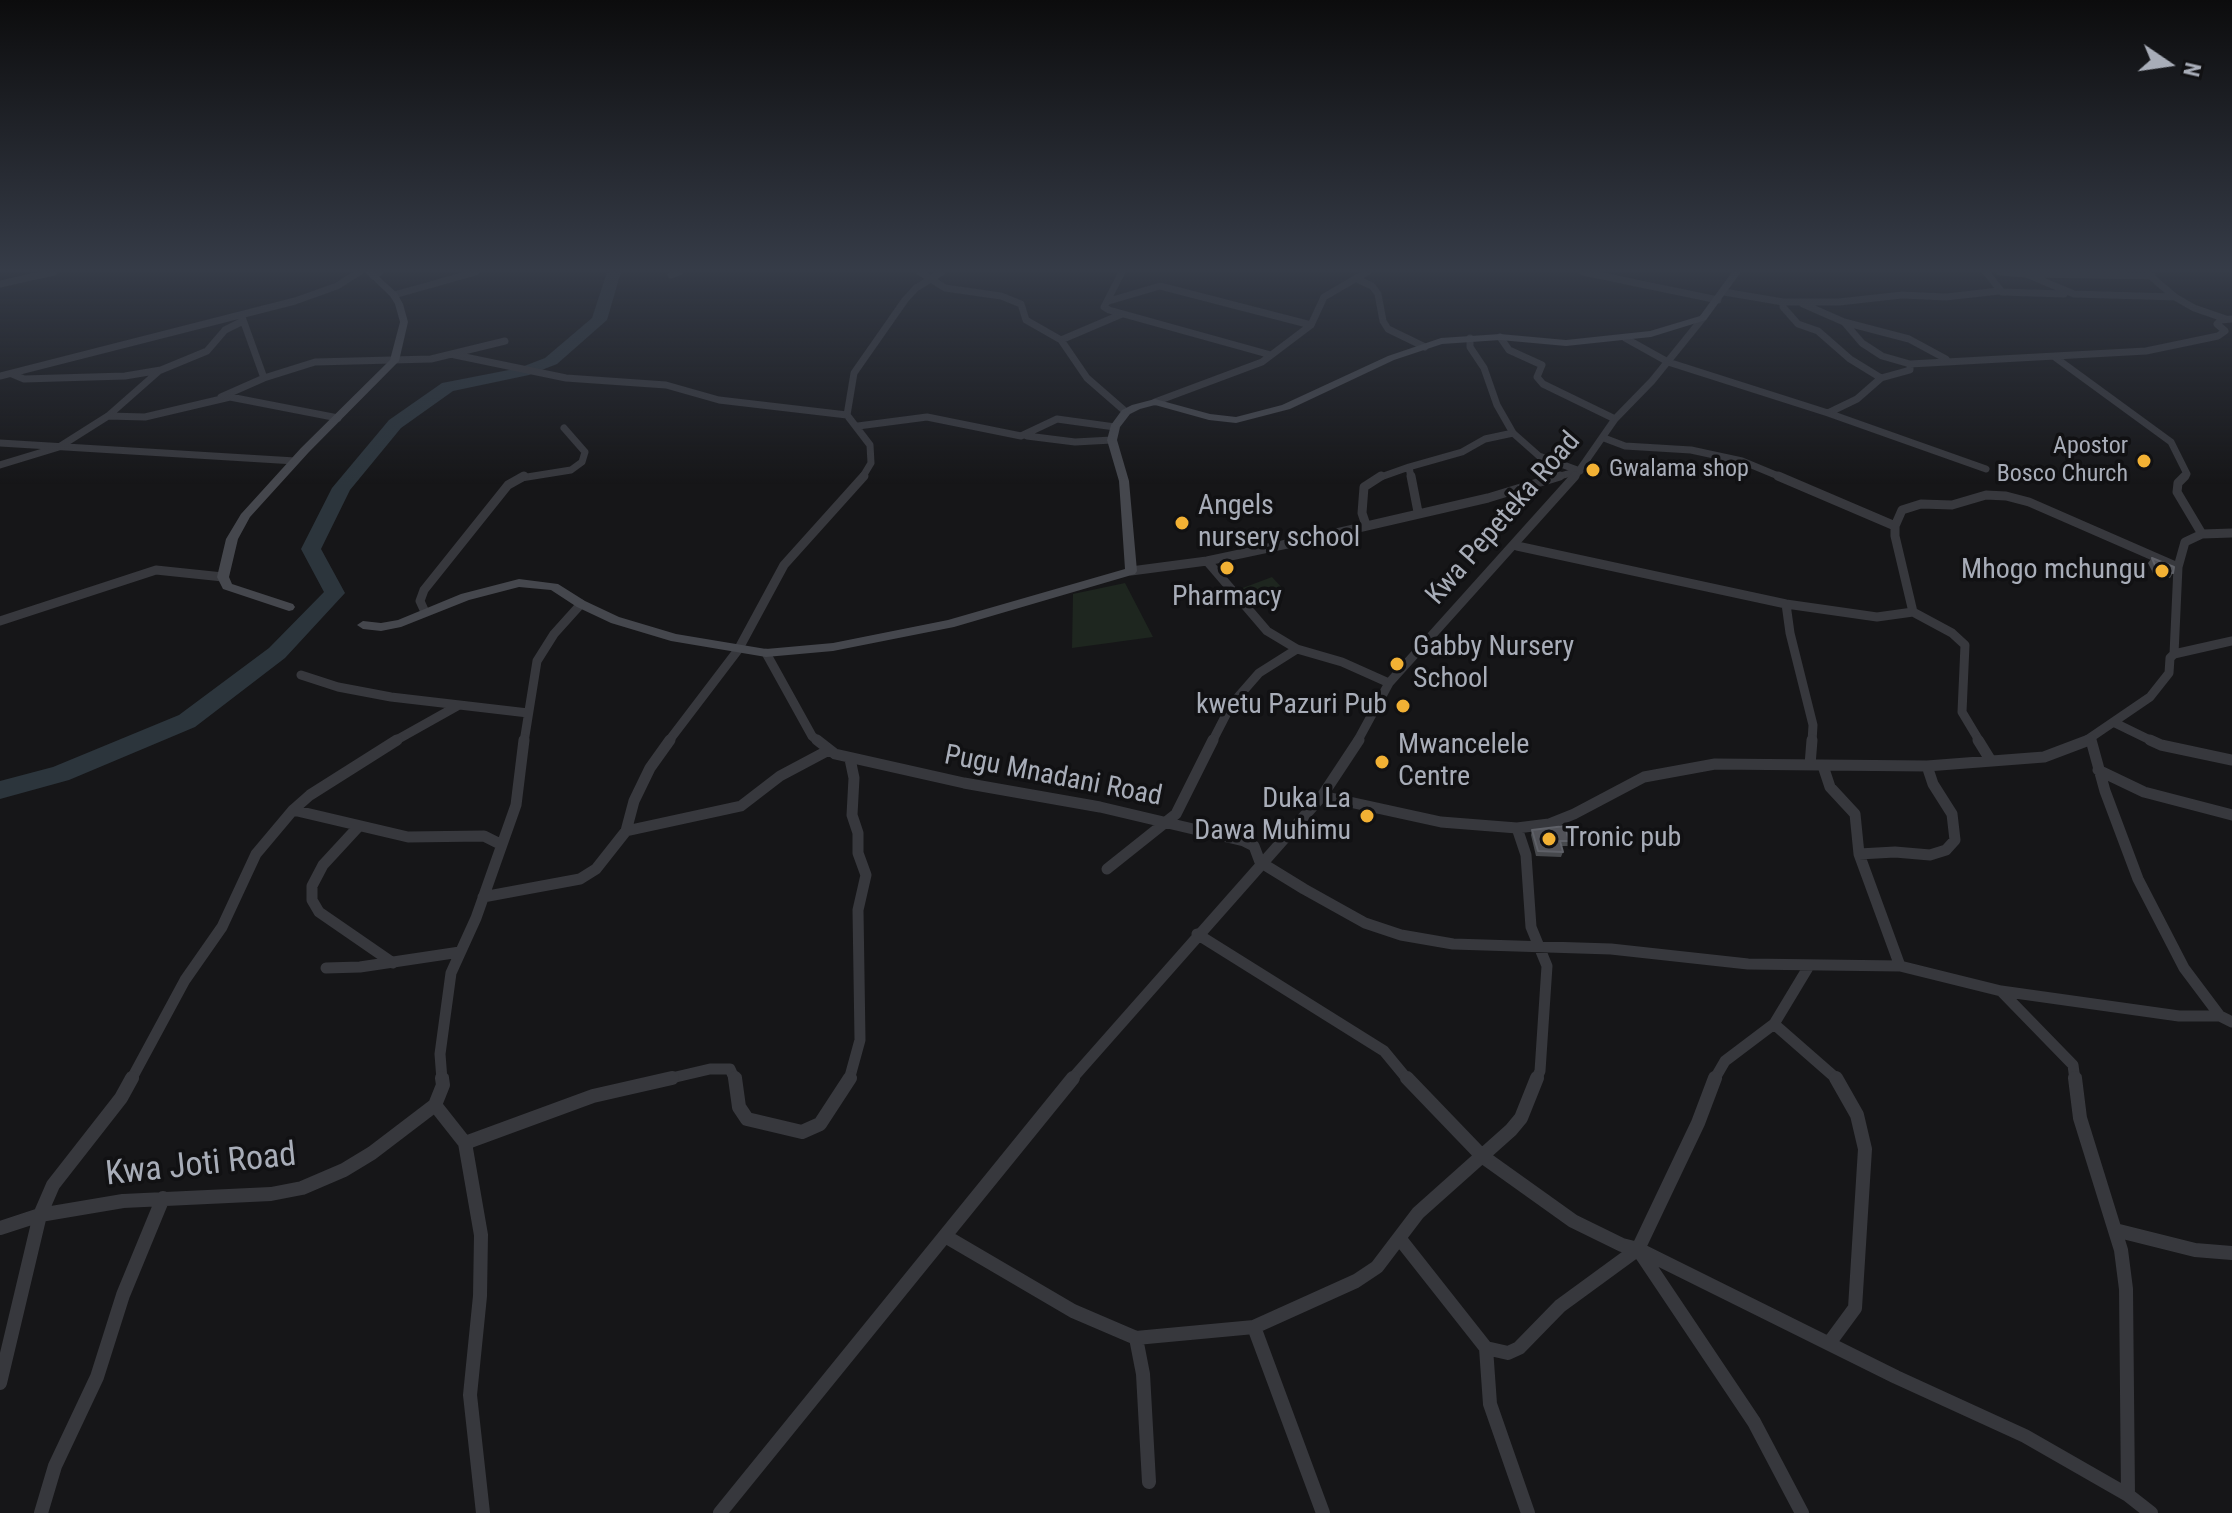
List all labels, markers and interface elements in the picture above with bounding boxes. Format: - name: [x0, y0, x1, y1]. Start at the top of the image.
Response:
- north arrow: [2128, 24, 2208, 104]
- text: N: [2178, 60, 2206, 79]
- street label: Kwa Pepeteka Road: [1420, 426, 1588, 612]
- place label: Apostor Bosco Church: [1997, 433, 2128, 489]
- marker: Apostor Bosco Church: [2135, 452, 2153, 470]
- place label: Gwalama shop: [1609, 456, 1749, 484]
- marker: Gwalama shop: [1584, 461, 1602, 479]
- place label: Angels nursery school: [1198, 490, 1360, 556]
- marker: Angels nursery school: [1173, 514, 1191, 532]
- place label: Mhogo mchungu: [1961, 554, 2146, 588]
- marker: Pharmacy: [1218, 559, 1236, 577]
- marker: Mhogo mchungu: [2153, 562, 2171, 580]
- place label: Pharmacy: [1172, 581, 1282, 615]
- place label: Gabby Nursery School: [1413, 631, 1574, 697]
- marker: Gabby Nursery School: [1388, 655, 1406, 673]
- place label: kwetu Pazuri Pub: [1196, 689, 1387, 723]
- marker: kwetu Pazuri Pub: [1394, 697, 1412, 715]
- place label: Mwancelele Centre: [1398, 729, 1529, 795]
- street label: Pugu Mnadani Road: [941, 739, 1165, 815]
- marker: Mwancelele Centre: [1373, 753, 1391, 771]
- place label: Duka La Dawa Muhimu: [1194, 783, 1351, 849]
- marker: Duka La Dawa Muhimu: [1358, 807, 1376, 825]
- place label: Tronic pub: [1565, 822, 1681, 856]
- marker: Tronic pub: [1540, 830, 1558, 848]
- street label: Kwa Joti Road: [104, 1136, 298, 1196]

